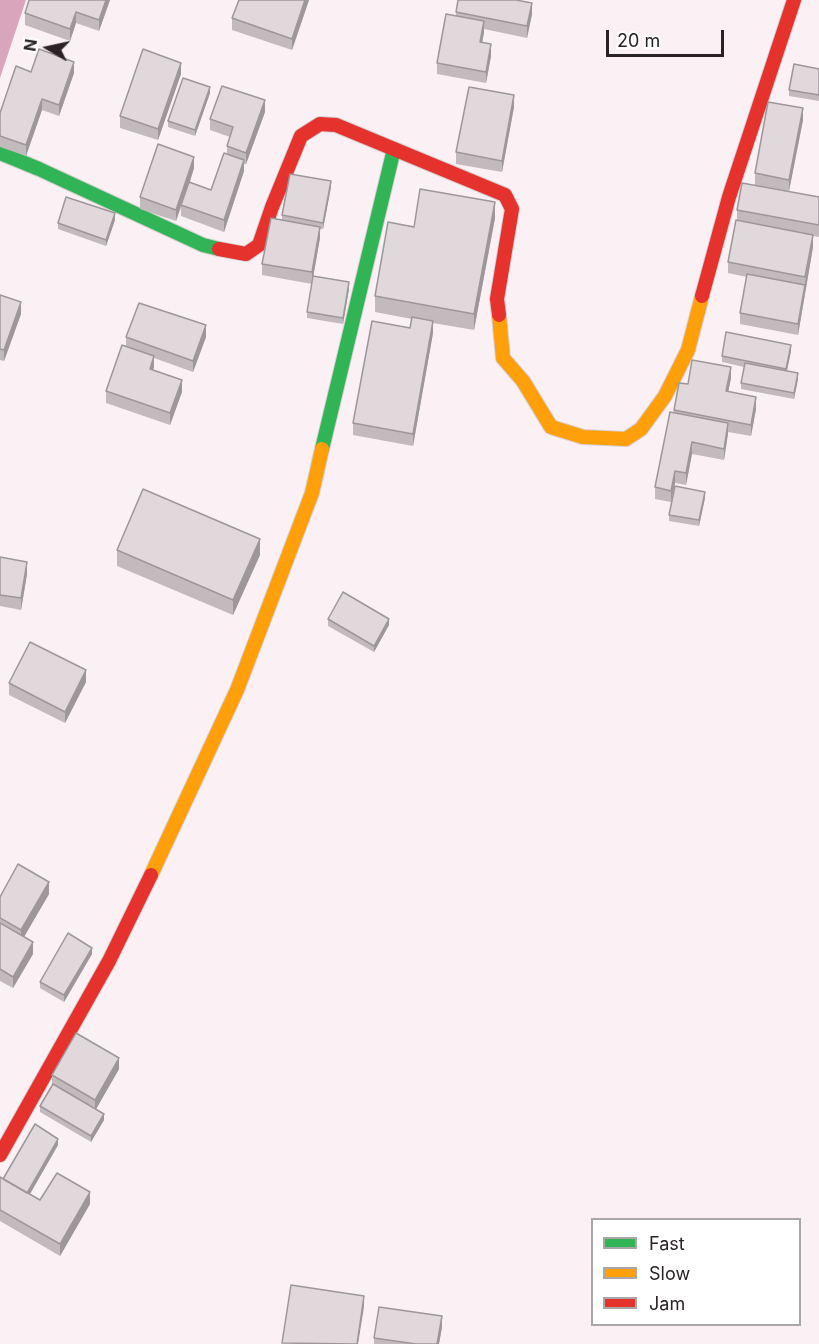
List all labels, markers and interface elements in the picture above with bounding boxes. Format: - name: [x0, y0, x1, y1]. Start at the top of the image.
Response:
- north arrow: [18, 18, 78, 78]
- scale bar: [609, 18, 728, 56]
- text: 20 m: [617, 30, 660, 51]
- text: N: [19, 38, 41, 53]
- legend: [591, 1218, 801, 1326]
- text: Fast: [649, 1233, 685, 1254]
- text: Slow: [649, 1263, 690, 1284]
- text: Jam: [649, 1293, 685, 1314]

